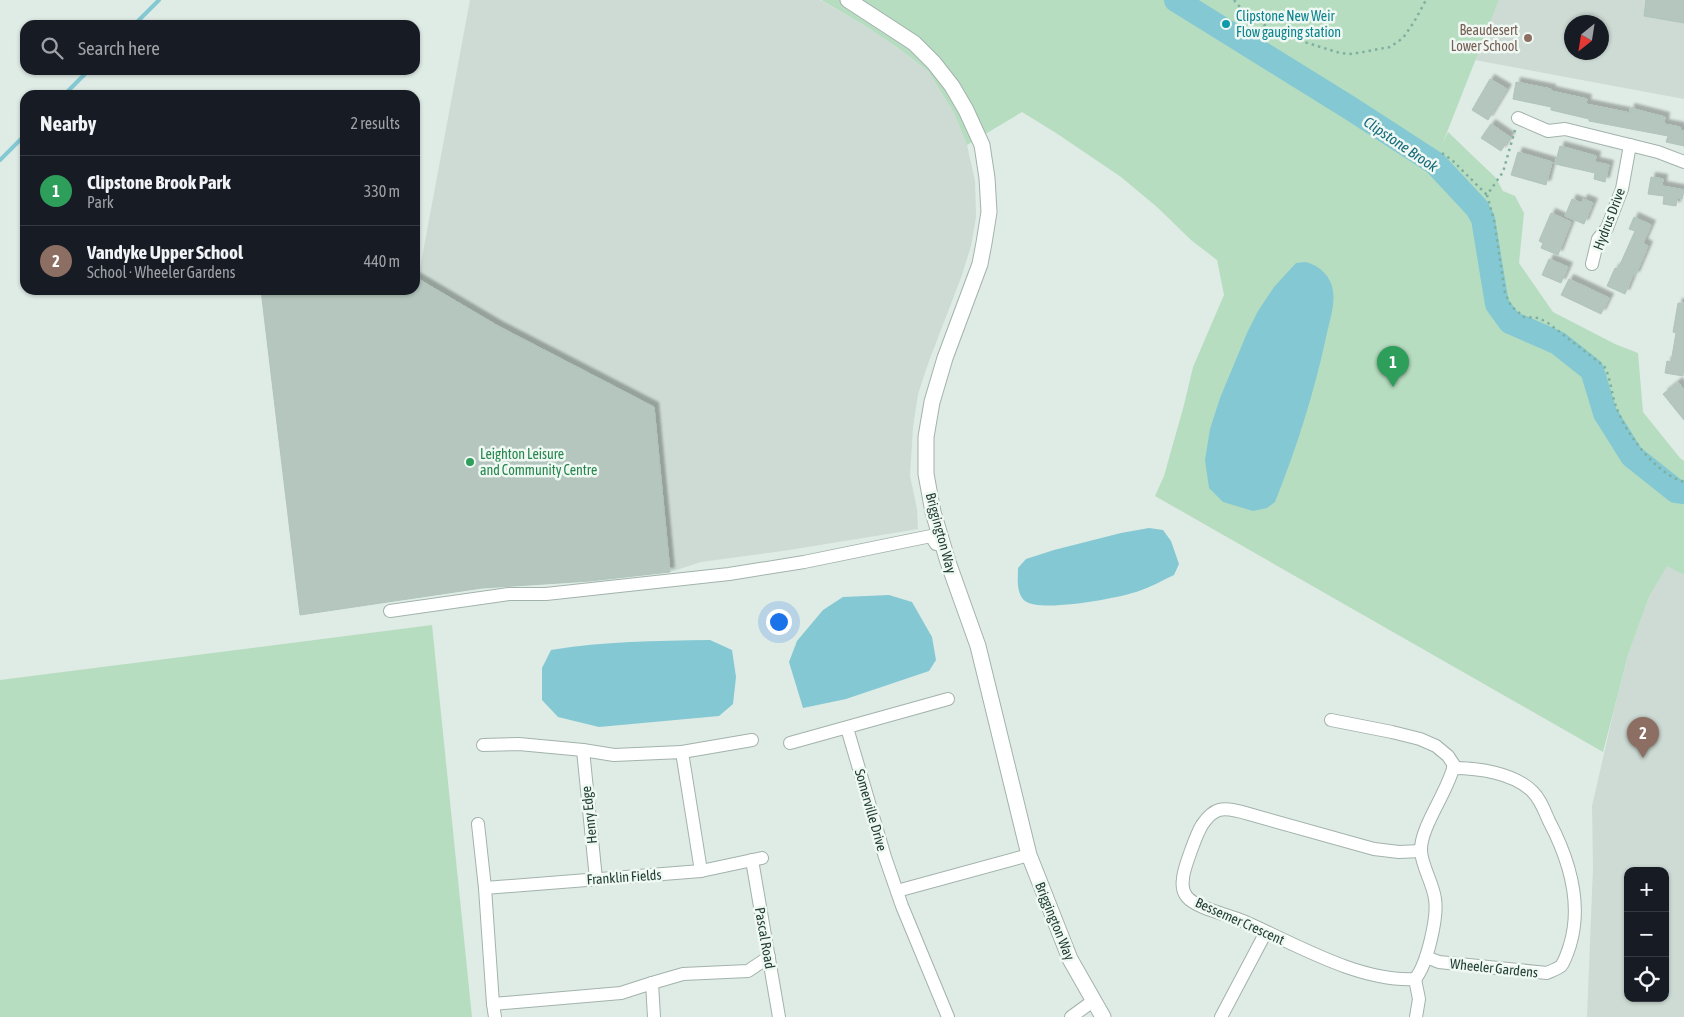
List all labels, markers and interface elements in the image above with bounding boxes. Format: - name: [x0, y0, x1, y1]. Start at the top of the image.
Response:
- place label: Clipstone New Weir Flow gauging station: [1236, 8, 1341, 40]
- north arrow: [1564, 15, 1609, 60]
- marker: Clipstone New Weir Flow gauging station: [1220, 18, 1232, 30]
- search box: [20, 20, 420, 75]
- place label: Beaudesert Lower School: [1451, 22, 1518, 54]
- marker: Beaudesert Lower School: [1522, 32, 1534, 44]
- icon: search: [38, 34, 66, 62]
- text: Search here: [78, 37, 160, 59]
- text: Nearby: [40, 111, 96, 135]
- water label: Clipstone Brook: [1361, 113, 1442, 175]
- text: 2 results: [350, 114, 400, 132]
- text: Clipstone Brook Park: [87, 171, 231, 193]
- text: 1: [52, 182, 60, 200]
- text: 330 m: [364, 182, 400, 200]
- street label: Hydrus Drive: [1590, 186, 1628, 252]
- text: Park: [87, 193, 114, 211]
- text: Vandyke Upper School: [87, 241, 243, 263]
- text: 2: [52, 252, 60, 270]
- text: 440 m: [364, 252, 400, 270]
- text: School · Wheeler Gardens: [87, 263, 235, 281]
- pin: 1: [1377, 346, 1409, 387]
- place label: Leighton Leisure and Community Centre: [480, 446, 597, 478]
- marker: Leighton Leisure and Community Centre: [464, 456, 476, 468]
- street label: Briggington Way: [923, 491, 960, 575]
- your location: [766, 609, 792, 635]
- pin: 2: [1627, 717, 1659, 758]
- street label: Somerville Drive: [852, 767, 890, 853]
- street label: Henry Edge: [578, 785, 600, 845]
- street label: Franklin Fields: [586, 866, 662, 888]
- map controls: [1624, 867, 1669, 1002]
- button: +: [1624, 867, 1669, 912]
- street label: Briggington Way: [1032, 880, 1078, 963]
- street label: Bessemer Crescent: [1193, 894, 1287, 948]
- street label: Pascal Road: [752, 906, 778, 970]
- button: −: [1624, 912, 1669, 957]
- street label: Wheeler Gardens: [1449, 955, 1539, 981]
- button: locate: [1624, 957, 1669, 1002]

